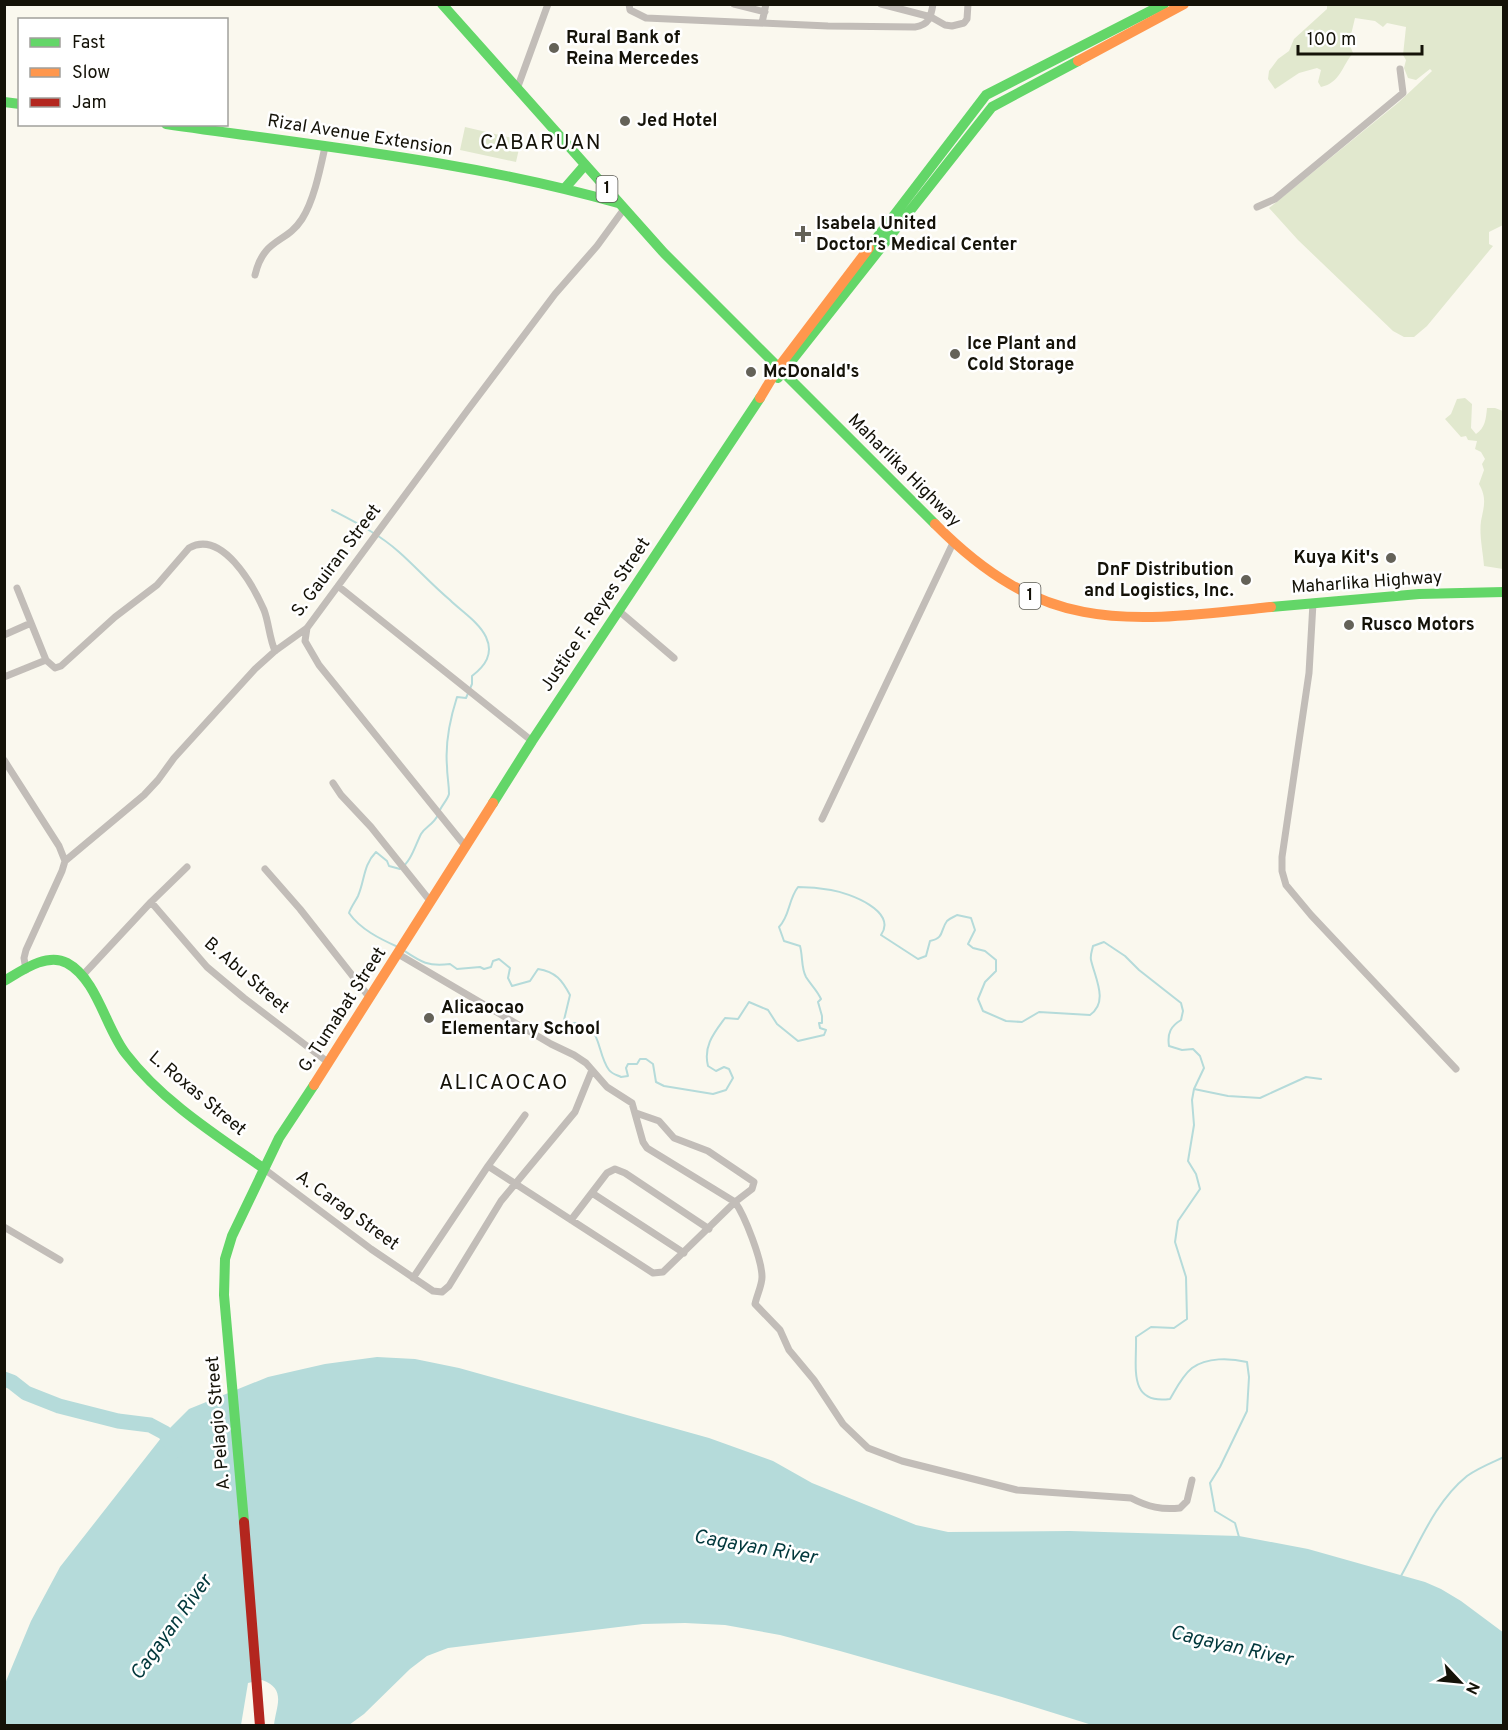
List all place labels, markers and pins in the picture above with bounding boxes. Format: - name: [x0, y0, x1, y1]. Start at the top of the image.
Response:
- place label: Rural Bank of Reina Mercedes: [566, 27, 699, 71]
- marker: Rural Bank of Reina Mercedes: [547, 41, 561, 55]
- place label: Jed Hotel: [637, 110, 718, 133]
- marker: Jed Hotel: [618, 114, 632, 128]
- place label: Isabela United Doctor's Medical Center: [816, 213, 1018, 257]
- marker: Isabela United Doctor's Medical Center: [794, 225, 812, 243]
- place label: Ice Plant and Cold Storage: [967, 333, 1077, 377]
- marker: Ice Plant and Cold Storage: [948, 347, 962, 361]
- place label: McDonald's: [763, 361, 859, 384]
- marker: McDonald's: [744, 365, 758, 379]
- place label: Kuya Kit's: [1293, 547, 1379, 570]
- marker: Kuya Kit's: [1384, 551, 1398, 565]
- place label: DnF Distribution and Logistics, Inc.: [1084, 559, 1234, 603]
- marker: DnF Distribution and Logistics, Inc.: [1239, 573, 1253, 587]
- place label: Rusco Motors: [1361, 614, 1475, 637]
- marker: Rusco Motors: [1342, 618, 1356, 632]
- place label: Alicaocao Elementary School: [441, 997, 600, 1041]
- marker: Alicaocao Elementary School: [422, 1011, 436, 1025]

